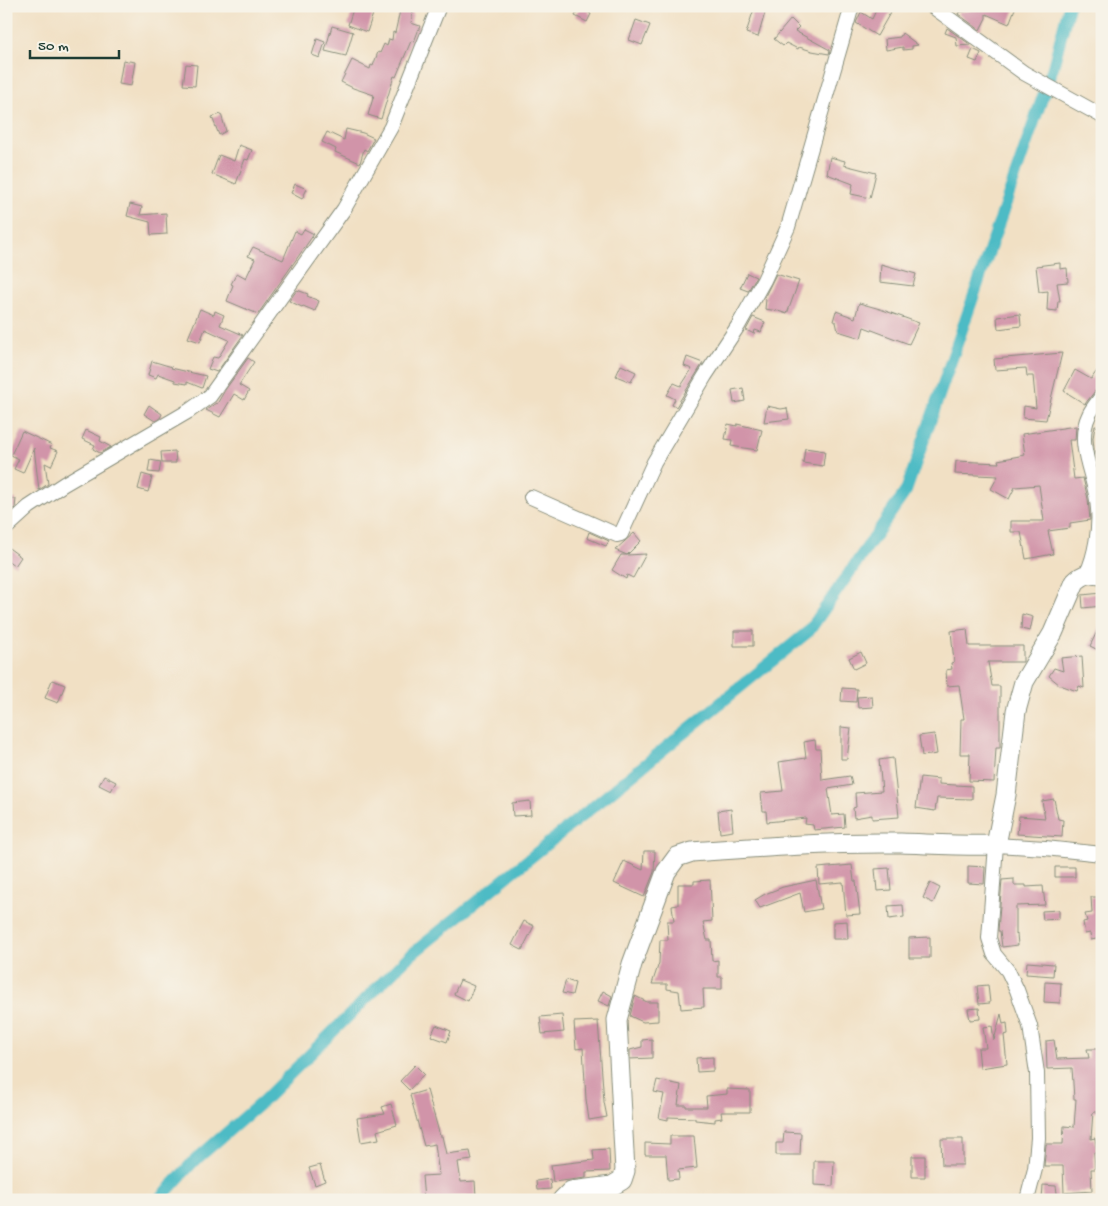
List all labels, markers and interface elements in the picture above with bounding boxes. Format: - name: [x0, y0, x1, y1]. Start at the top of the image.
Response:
- scale bar: [30, 28, 119, 60]
- text: 50 m: [38, 38, 69, 56]

